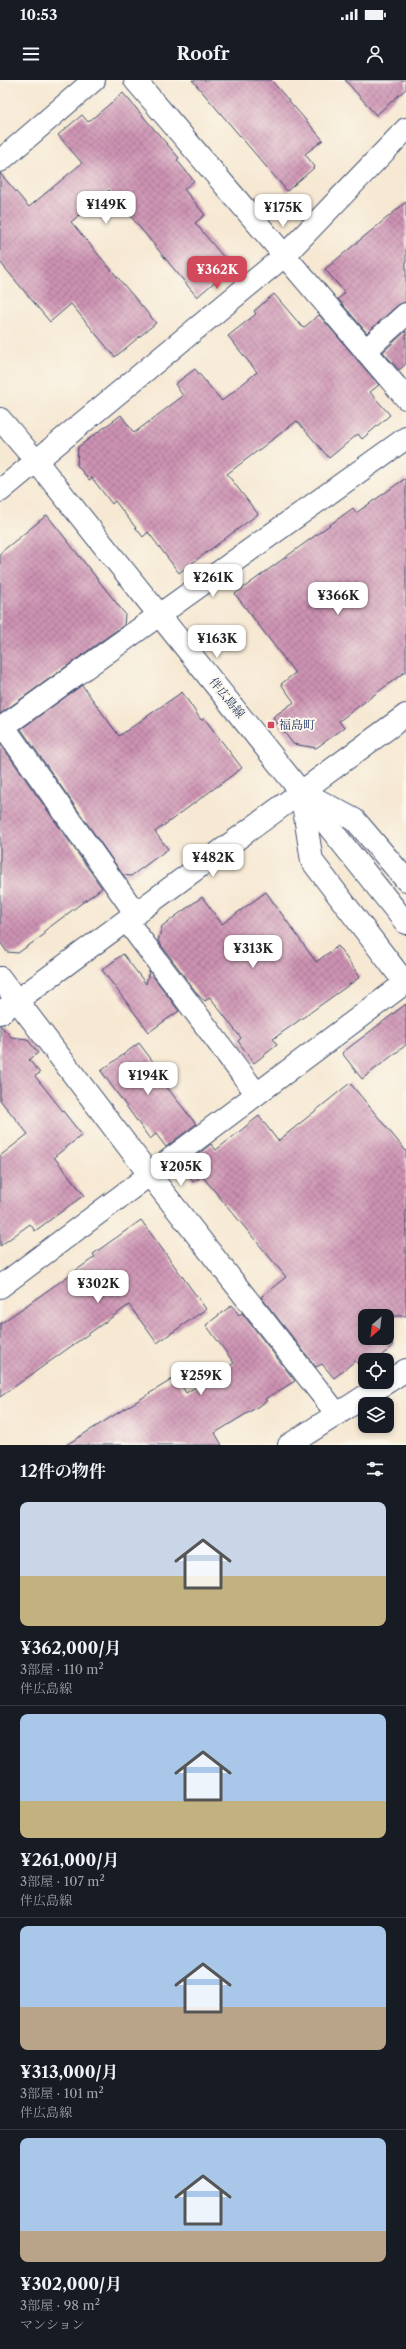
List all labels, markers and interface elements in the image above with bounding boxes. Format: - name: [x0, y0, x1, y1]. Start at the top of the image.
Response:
- text: 10:53: [20, 5, 57, 24]
- icon: menu: [20, 43, 42, 65]
- text: Roofr: [177, 43, 229, 65]
- icon: person: [364, 43, 386, 65]
- pin: ¥149K: [78, 191, 134, 225]
- pin: ¥175K: [255, 194, 311, 228]
- text: ¥149K: [86, 196, 126, 212]
- text: ¥175K: [264, 199, 302, 215]
- pin: ¥362K: [189, 256, 245, 290]
- text: ¥362K: [196, 261, 238, 277]
- pin: ¥261K: [185, 564, 241, 598]
- text: ¥261K: [193, 569, 233, 585]
- pin: ¥366K: [310, 582, 366, 616]
- text: ¥366K: [317, 587, 359, 603]
- pin: ¥163K: [189, 625, 245, 659]
- text: ¥163K: [197, 630, 237, 646]
- street label: 伴広島線: [206, 674, 248, 721]
- place label: 福島町: [279, 717, 315, 732]
- marker: 福島町: [266, 720, 276, 730]
- pin: ¥482K: [185, 844, 241, 878]
- text: ¥482K: [192, 849, 234, 865]
- pin: ¥313K: [225, 935, 281, 969]
- text: ¥313K: [233, 940, 273, 956]
- pin: ¥194K: [120, 1062, 176, 1096]
- text: ¥194K: [128, 1067, 168, 1083]
- pin: ¥205K: [153, 1153, 209, 1187]
- text: ¥205K: [160, 1158, 202, 1174]
- pin: ¥302K: [70, 1270, 126, 1304]
- text: ¥302K: [77, 1275, 119, 1291]
- north arrow: [358, 1309, 394, 1345]
- map controls: [358, 1309, 394, 1433]
- button: locate: [358, 1353, 394, 1389]
- pin: ¥259K: [173, 1362, 229, 1396]
- text: ¥259K: [180, 1367, 222, 1383]
- button: layers: [358, 1397, 394, 1433]
- icon: filters: [364, 1458, 386, 1480]
- text: 12件の物件: [20, 1461, 106, 1481]
- icon: home: [167, 1528, 239, 1600]
- text: ¥362,000/月: [20, 1638, 121, 1658]
- text: 3部屋 · 110 m²: [20, 1661, 104, 1677]
- text: 伴広島線: [20, 1680, 72, 1696]
- icon: home: [167, 1740, 239, 1812]
- text: ¥261,000/月: [20, 1850, 120, 1870]
- text: 3部屋 · 107 m²: [20, 1873, 105, 1889]
- text: 伴広島線: [20, 1892, 72, 1908]
- icon: home: [167, 1952, 239, 2024]
- text: ¥313,000/月: [20, 2062, 119, 2082]
- text: 3部屋 · 101 m²: [20, 2085, 104, 2101]
- text: 伴広島線: [20, 2104, 72, 2120]
- icon: home: [167, 2164, 239, 2236]
- text: ¥302,000/月: [20, 2274, 122, 2294]
- text: 3部屋 · 98 m²: [20, 2297, 100, 2313]
- text: マンション: [20, 2316, 84, 2332]

